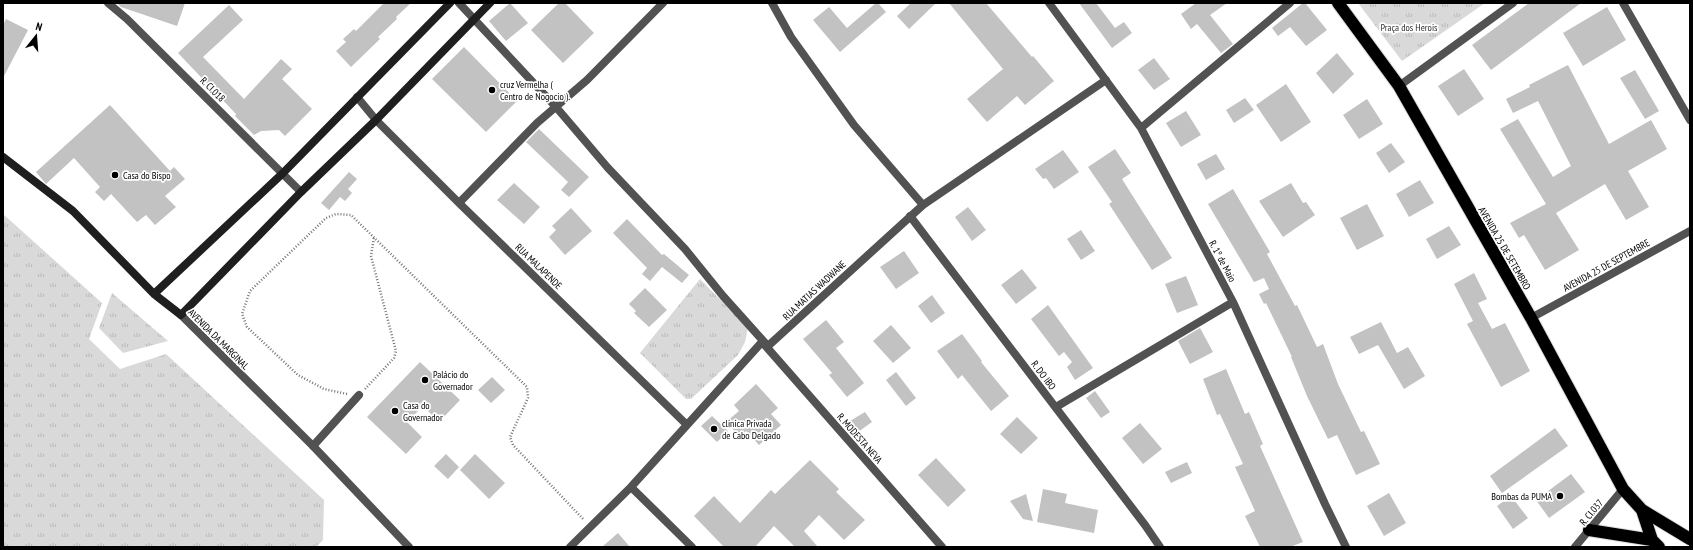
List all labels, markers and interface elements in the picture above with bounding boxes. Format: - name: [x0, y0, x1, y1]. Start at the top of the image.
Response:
- north arrow: [16, 16, 56, 56]
- text: N: [34, 19, 44, 34]
- park label: Praça dos Herois: [1381, 21, 1438, 34]
- street label: R. CI.018: [197, 74, 228, 105]
- place label: cruz Vermelha ( Centro de Nogocio ).: [500, 78, 570, 103]
- marker: cruz Vermelha ( Centro de Nogocio ).: [487, 85, 497, 95]
- place label: Casa do Bispo: [123, 169, 171, 182]
- marker: Casa do Bispo: [110, 170, 120, 180]
- street label: AVENIDA 25 DE SETEMBRO: [1476, 204, 1534, 293]
- street label: AVENIDA 25 DE SEPTEMBRE: [1561, 236, 1652, 295]
- street label: R. 1º de Maio: [1206, 238, 1239, 284]
- street label: RUA MALAPENDE: [512, 241, 565, 292]
- street label: RUA MATIAS WADWANE: [780, 258, 849, 323]
- street label: AVENIDA DA MARGINAL: [185, 306, 253, 373]
- street label: R. DO IBO: [1028, 358, 1059, 393]
- place label: Palácio do Governador: [433, 368, 473, 393]
- marker: Palácio do Governador: [420, 375, 430, 385]
- place label: Casa do Governador: [403, 399, 443, 424]
- marker: Casa do Governador: [390, 406, 400, 416]
- street label: R. MODESTA NEVA: [834, 410, 885, 466]
- place label: clinica Privada de Cabo Delgado: [722, 417, 781, 442]
- marker: clinica Privada de Cabo Delgado: [709, 424, 719, 434]
- place label: Bombas da PUMA: [1491, 490, 1552, 503]
- marker: Bombas da PUMA: [1555, 491, 1565, 501]
- street label: R. CI.037: [1577, 497, 1606, 528]

